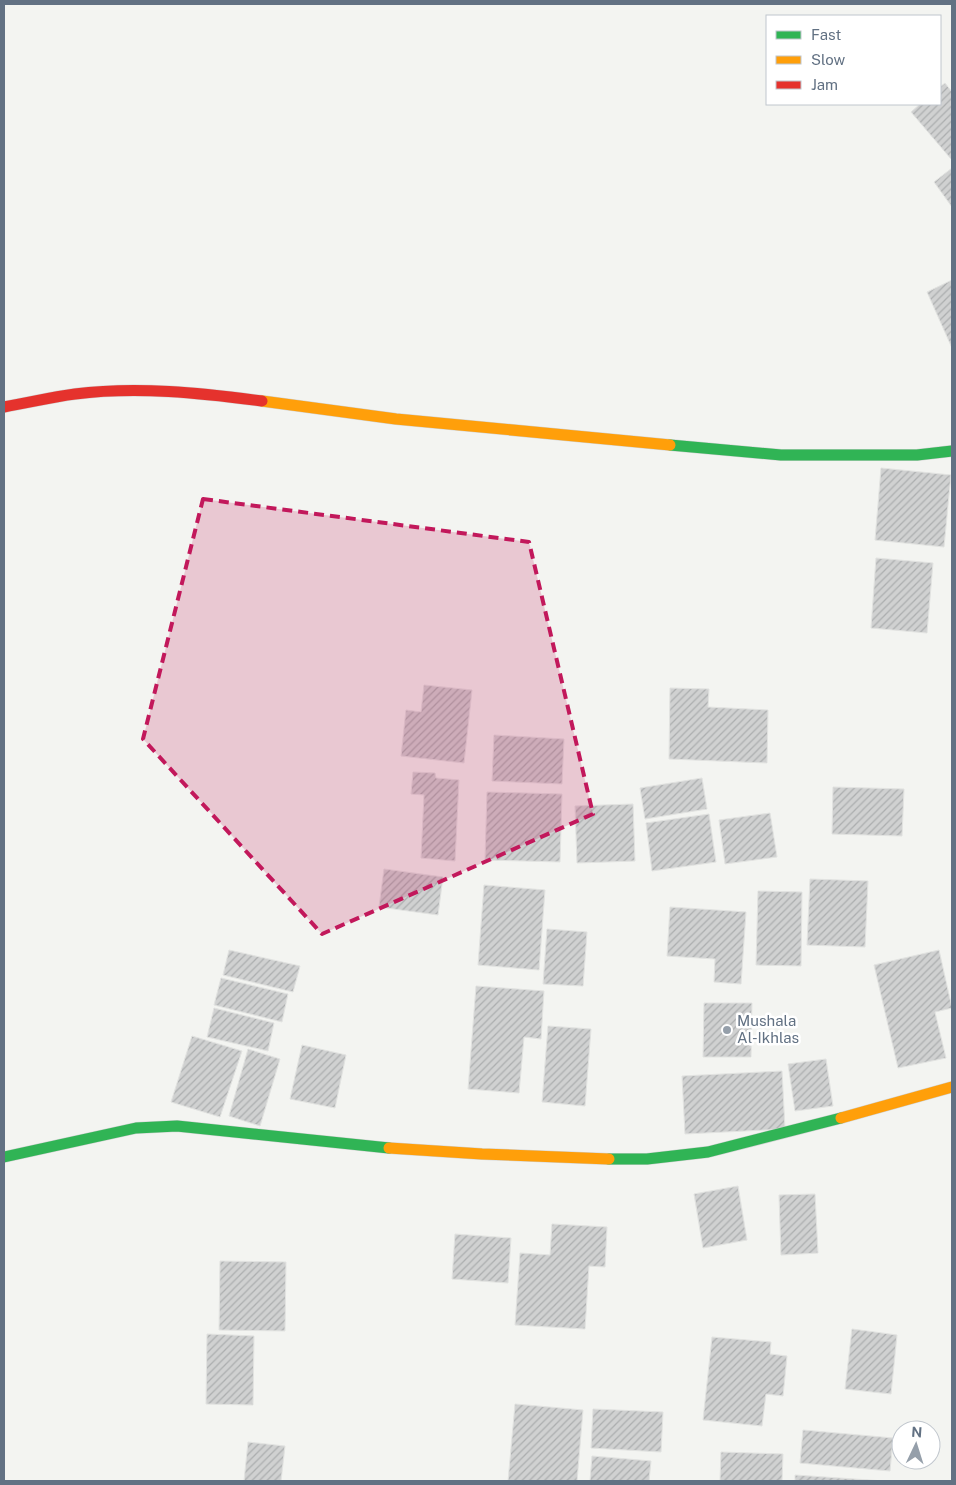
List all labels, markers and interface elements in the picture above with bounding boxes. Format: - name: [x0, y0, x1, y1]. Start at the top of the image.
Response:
- legend: [766, 15, 941, 105]
- text: Fast: [811, 26, 841, 43]
- text: Slow: [811, 51, 846, 68]
- text: Jam: [811, 76, 838, 93]
- place label: Mushala Al-Ikhlas: [737, 1012, 799, 1046]
- marker: Mushala Al-Ikhlas: [721, 1024, 733, 1036]
- north arrow: [891, 1420, 941, 1470]
- text: N: [911, 1424, 923, 1440]

